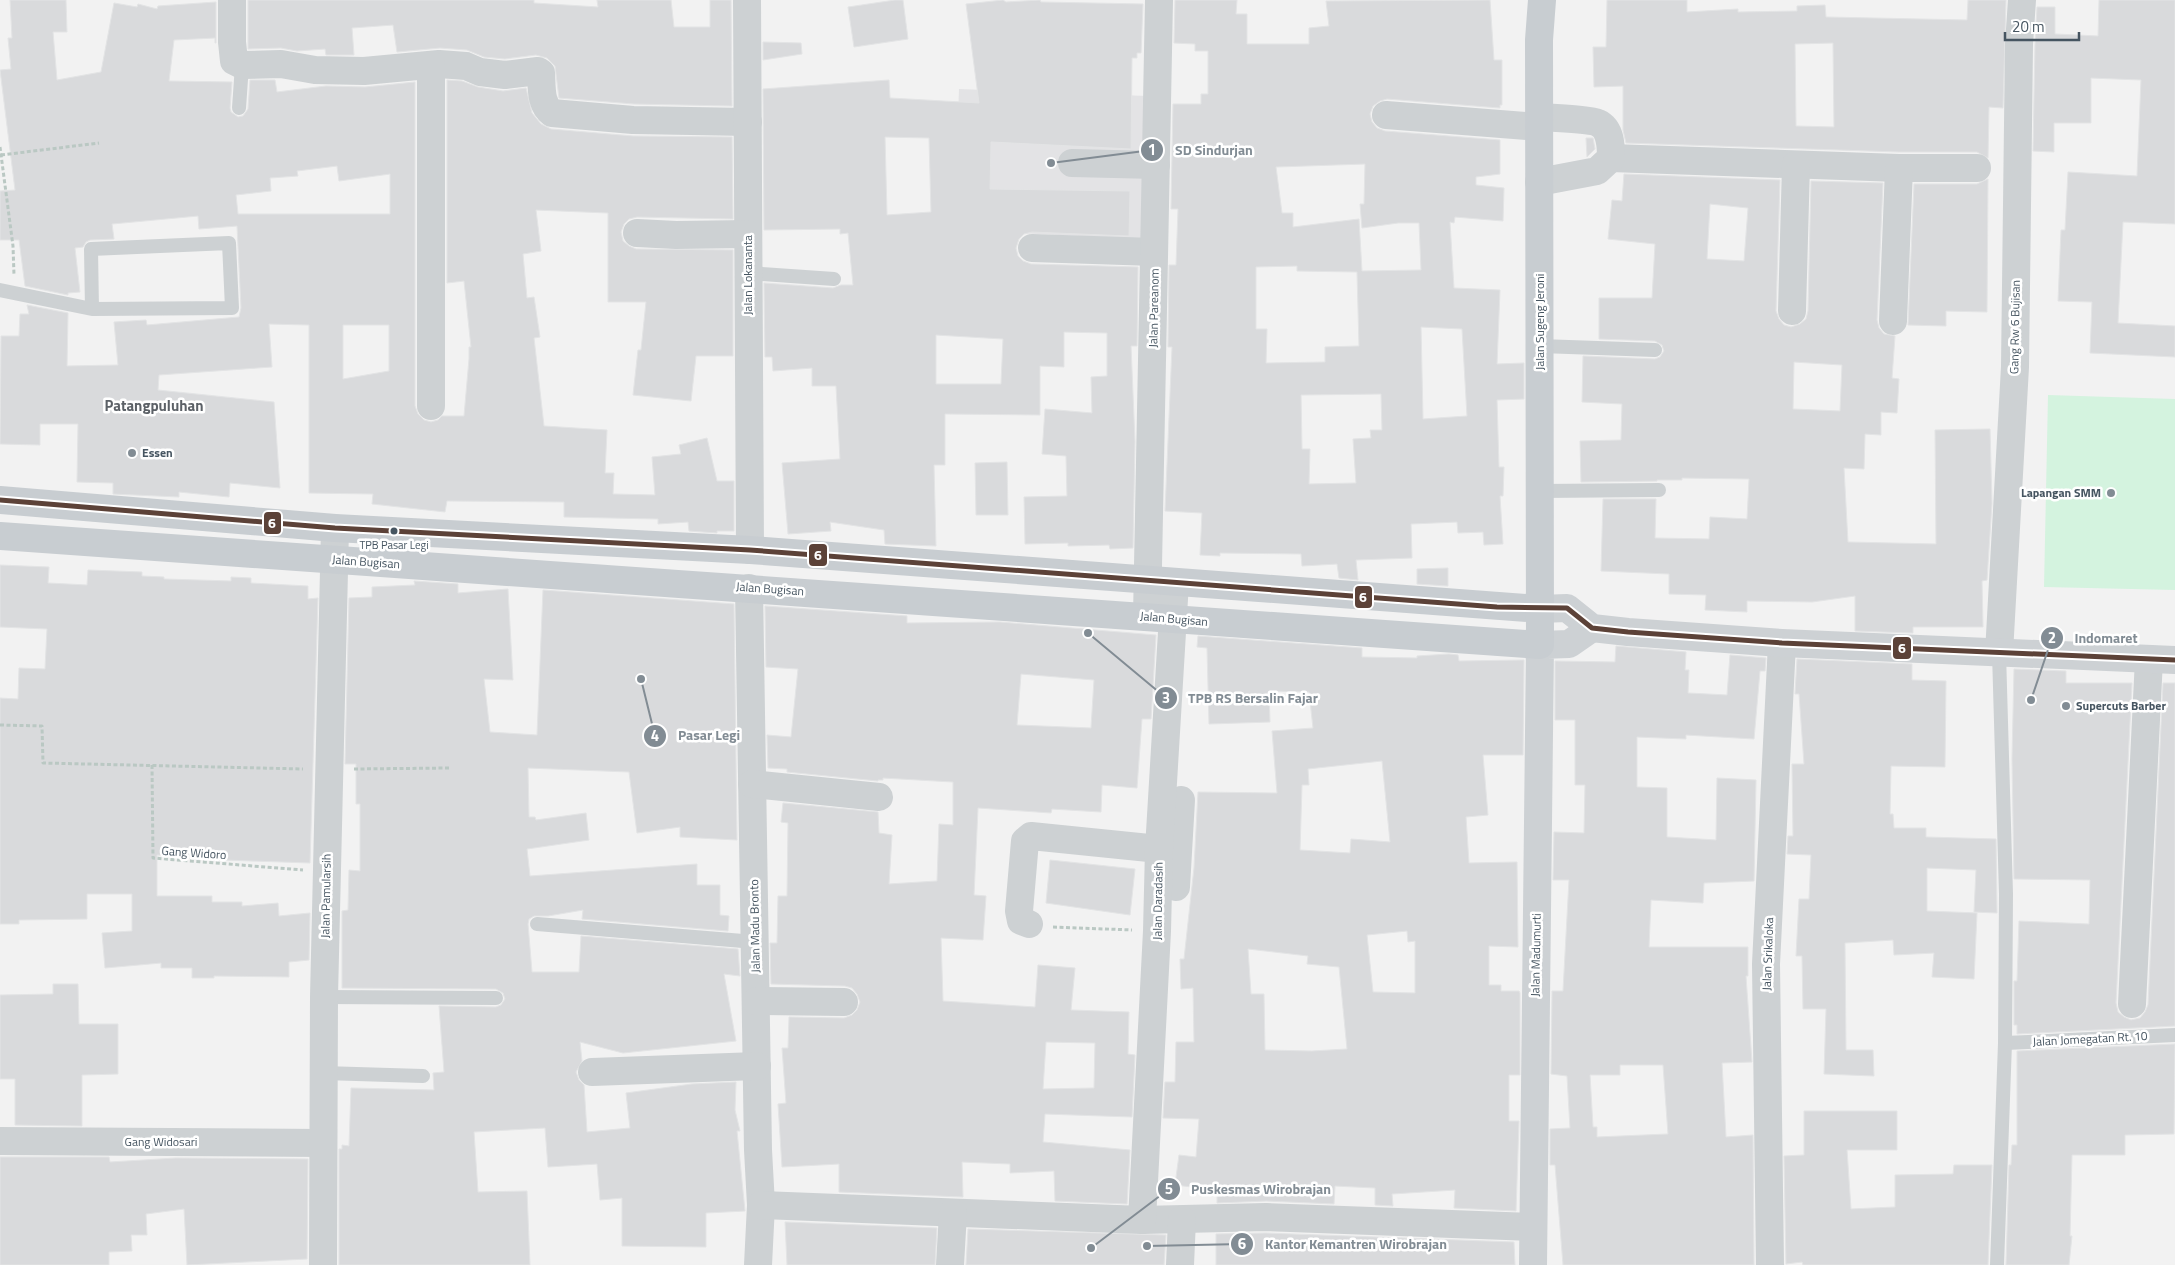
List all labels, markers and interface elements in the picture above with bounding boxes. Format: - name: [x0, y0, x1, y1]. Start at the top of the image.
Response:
- scale bar: [2005, 10, 2079, 42]
- text: 20 m: [2012, 15, 2045, 38]
- callout: SD Sindurjan: [1140, 135, 1263, 164]
- text: 1: [1148, 138, 1156, 161]
- text: SD Sindurjan: [1175, 139, 1253, 160]
- street label: Jalan Lokananta: [738, 235, 757, 315]
- street label: Jalan Pareanom: [1143, 268, 1164, 348]
- street label: Jalan Sugeng Jeroni: [1530, 274, 1549, 370]
- street label: Gang Rw 6 Bujisan: [2004, 280, 2025, 374]
- district label: Patangpuluhan: [105, 394, 203, 417]
- place label: Essen: [142, 443, 173, 462]
- marker: Essen: [126, 447, 138, 459]
- place label: Lapangan SMM: [2021, 483, 2101, 502]
- marker: Lapangan SMM: [2105, 487, 2117, 499]
- line badge: 6: [263, 511, 282, 535]
- text: 6: [268, 512, 276, 533]
- marker: TPB Pasar Legi: [389, 526, 399, 536]
- place label: TPB Pasar Legi: [359, 537, 429, 553]
- line badge: 6: [808, 543, 828, 567]
- text: 6: [814, 544, 822, 565]
- street label: Jalan Bugisan: [331, 550, 401, 573]
- street label: Jalan Bugisan: [735, 577, 805, 600]
- line badge: 6: [1354, 585, 1373, 609]
- text: 6: [1359, 586, 1367, 607]
- street label: Jalan Bugisan: [1139, 606, 1209, 631]
- callout: Indomaret: [2040, 624, 2148, 653]
- text: 2: [2048, 626, 2056, 649]
- text: Indomaret: [2074, 627, 2138, 648]
- line badge: 6: [1892, 636, 1912, 660]
- text: 6: [1898, 637, 1906, 658]
- callout: TPB RS Bersalin Fajar: [1153, 684, 1328, 713]
- text: 3: [1162, 686, 1170, 709]
- text: TPB RS Bersalin Fajar: [1188, 687, 1318, 708]
- place label: Supercuts Barber: [2076, 696, 2166, 715]
- marker: Supercuts Barber: [2060, 700, 2072, 712]
- callout: Pasar Legi: [643, 721, 750, 750]
- text: 4: [651, 724, 659, 747]
- text: Pasar Legi: [678, 724, 740, 745]
- street label: Gang Widoro: [161, 841, 227, 864]
- street label: Jalan Pamularsih: [315, 854, 336, 938]
- street label: Jalan Daradasih: [1147, 862, 1168, 940]
- street label: Jalan Madu Bronto: [744, 879, 765, 973]
- street label: Jalan Madumurti: [1525, 913, 1546, 997]
- street label: Jalan Srikaloka: [1757, 917, 1778, 991]
- street label: Jalan Jomegatan Rt. 10: [2032, 1026, 2148, 1051]
- street label: Gang Widosari: [125, 1132, 197, 1151]
- callout: Puskesmas Wirobrajan: [1156, 1174, 1341, 1203]
- text: 5: [1165, 1177, 1173, 1200]
- text: Puskesmas Wirobrajan: [1191, 1178, 1331, 1199]
- callout: Kantor Kemantren Wirobrajan: [1230, 1229, 1457, 1258]
- text: 6: [1238, 1232, 1246, 1255]
- text: Kantor Kemantren Wirobrajan: [1265, 1233, 1447, 1254]

